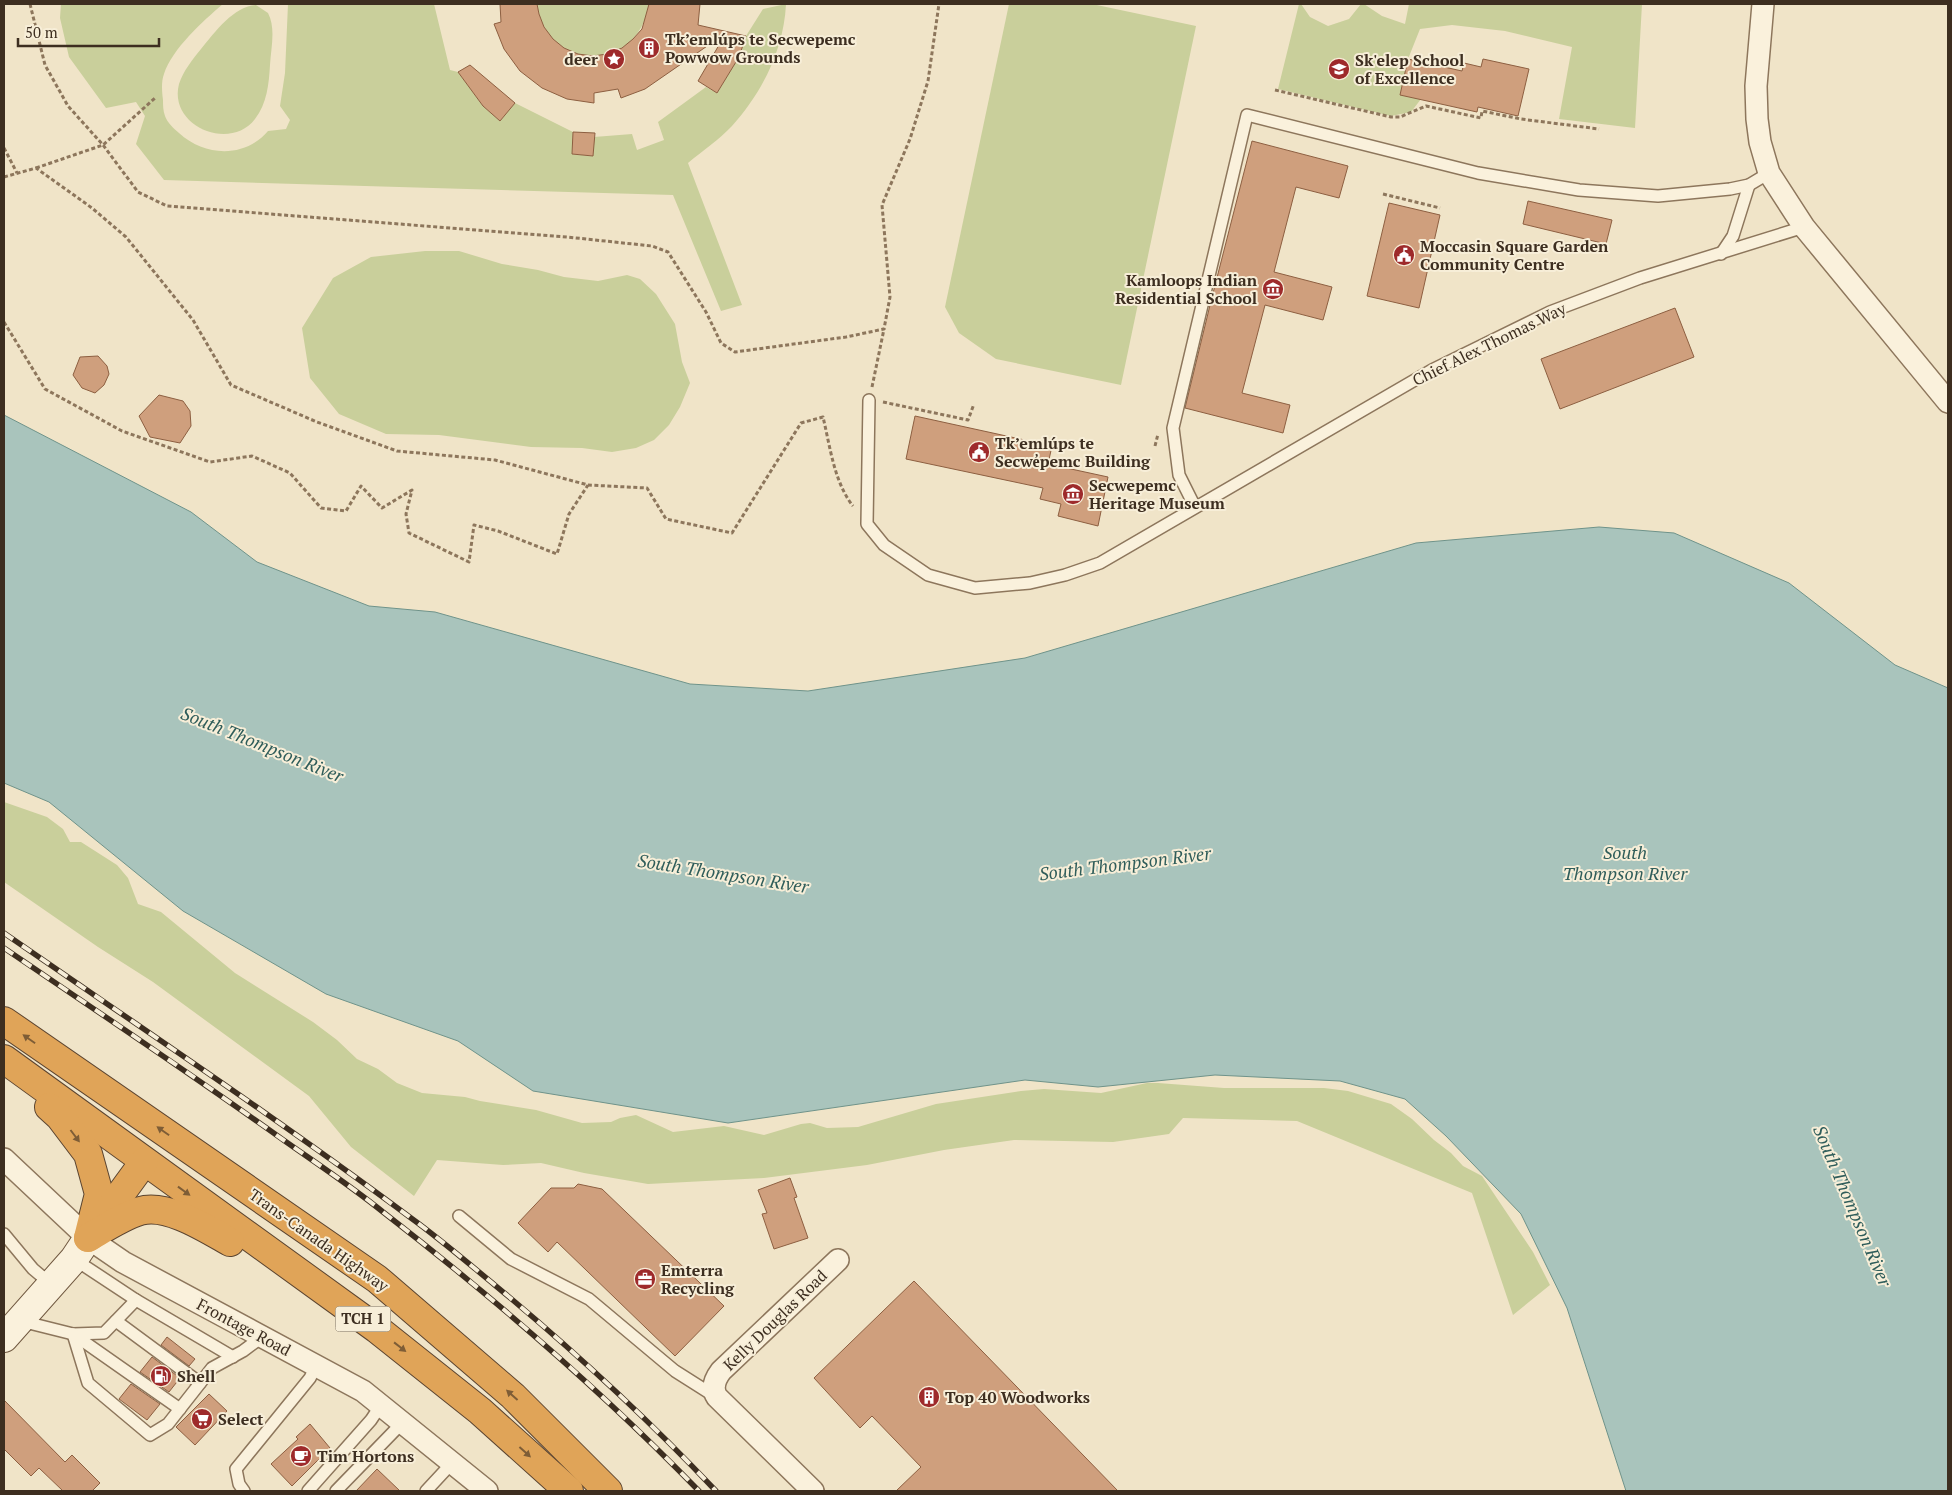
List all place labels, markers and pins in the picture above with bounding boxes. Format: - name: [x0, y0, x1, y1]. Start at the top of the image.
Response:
- place label: Tk’emlúps te Secwepemc Powwow Grounds: [665, 28, 856, 68]
- building icon: Tk’emlúps te Secwepemc Powwow Grounds: [637, 36, 661, 60]
- place icon: deer: [602, 47, 626, 71]
- place label: deer: [564, 48, 598, 70]
- place label: Sk'elep School of Excellence: [1355, 49, 1464, 89]
- school or university icon: Sk'elep School of Excellence: [1327, 57, 1351, 81]
- place label: Moccasin Square Garden Community Centre: [1420, 235, 1609, 275]
- public building icon: Moccasin Square Garden Community Centre: [1392, 243, 1416, 267]
- place label: Kamloops Indian Residential School: [1115, 269, 1258, 309]
- museum icon: Kamloops Indian Residential School: [1261, 277, 1285, 301]
- place label: Tk’emlúps te Secwe̓pemc Building: [995, 432, 1151, 472]
- public building icon: Tk’emlúps te Secwe̓pemc Building: [967, 440, 991, 464]
- place label: Secwepemc Heritage Museum: [1089, 474, 1225, 514]
- museum icon: Secwepemc Heritage Museum: [1061, 482, 1085, 506]
- place label: Emterra Recycling: [661, 1259, 735, 1299]
- office icon: Emterra Recycling: [633, 1267, 657, 1291]
- fuel station icon: Shell: [149, 1364, 173, 1388]
- place label: Shell: [177, 1365, 215, 1387]
- building icon: Top 40 Woodworks: [917, 1385, 941, 1409]
- place label: Top 40 Woodworks: [945, 1386, 1090, 1408]
- supermarket icon: Select: [190, 1407, 214, 1431]
- place label: Select: [218, 1408, 264, 1430]
- cafe icon: Tim Hortons: [289, 1444, 313, 1468]
- place label: Tim Hortons: [317, 1445, 414, 1467]

